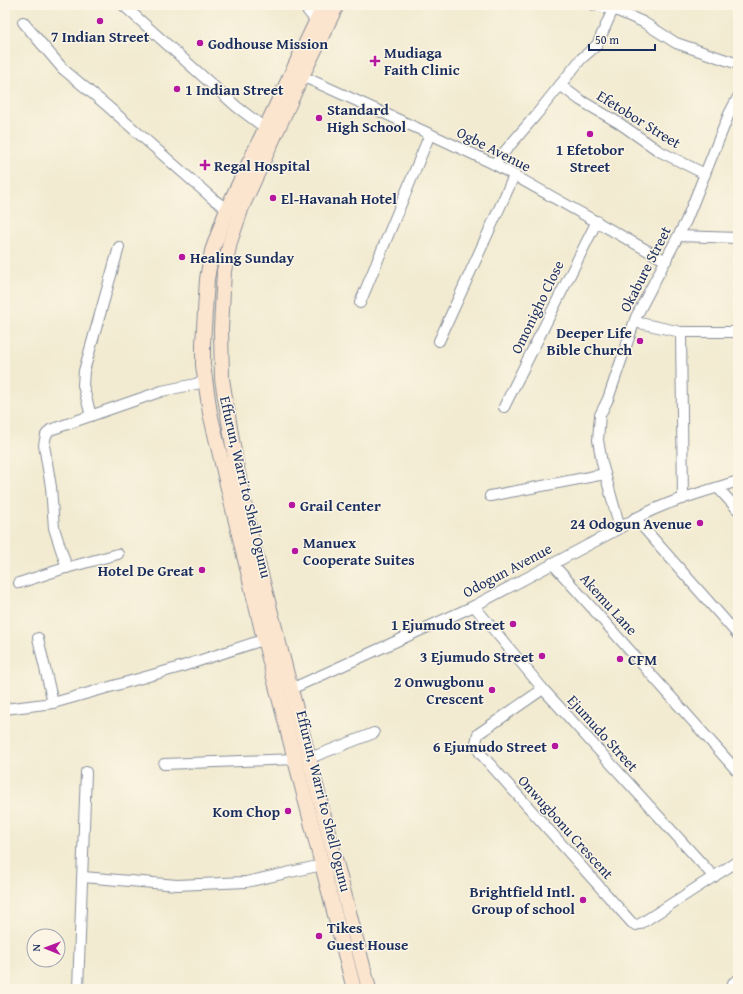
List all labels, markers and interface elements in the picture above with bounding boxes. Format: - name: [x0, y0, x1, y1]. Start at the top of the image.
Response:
- marker: 7 Indian Street: [95, 16, 105, 26]
- place label: 7 Indian Street: [51, 26, 150, 47]
- scale bar: [589, 26, 655, 52]
- text: 50 m: [595, 31, 619, 48]
- place label: Godhouse Mission: [208, 33, 328, 54]
- marker: Godhouse Mission: [195, 38, 205, 48]
- place label: Mudiaga Faith Clinic: [384, 42, 460, 80]
- marker: Mudiaga Faith Clinic: [369, 55, 381, 67]
- place label: 1 Indian Street: [185, 79, 284, 100]
- marker: 1 Indian Street: [172, 84, 182, 94]
- street label: Efetobor Street: [593, 85, 686, 154]
- place label: Standard High School: [327, 99, 407, 137]
- marker: Standard High School: [314, 113, 324, 123]
- street label: Ogbe Avenue: [453, 121, 535, 177]
- marker: 1 Efetobor Street: [585, 129, 595, 139]
- place label: 1 Efetobor Street: [556, 139, 624, 177]
- place label: Regal Hospital: [214, 155, 311, 176]
- marker: Regal Hospital: [199, 159, 211, 171]
- place label: El-Havanah Hotel: [281, 188, 397, 209]
- marker: El-Havanah Hotel: [268, 193, 278, 203]
- street label: Okabure Street: [614, 222, 676, 316]
- place label: Healing Sunday: [190, 247, 294, 268]
- marker: Healing Sunday: [177, 252, 187, 262]
- street label: Omonigho Close: [505, 257, 569, 357]
- place label: Deeper Life Bible Church: [546, 322, 632, 360]
- marker: Deeper Life Bible Church: [635, 336, 645, 346]
- street label: Effurun, Warri to Shell Ogunu: [215, 394, 277, 581]
- place label: Grail Center: [300, 495, 381, 516]
- marker: Grail Center: [287, 500, 297, 510]
- place label: 24 Odogun Avenue: [570, 513, 692, 534]
- marker: 24 Odogun Avenue: [695, 518, 705, 528]
- place label: Manuex Cooperate Suites: [303, 532, 415, 570]
- street label: Odogun Avenue: [459, 538, 555, 602]
- marker: Manuex Cooperate Suites: [290, 546, 300, 556]
- place label: Hotel De Great: [98, 560, 194, 581]
- marker: Hotel De Great: [197, 565, 207, 575]
- street label: Akemu Lane: [575, 568, 643, 640]
- place label: 1 Ejumudo Street: [391, 614, 505, 635]
- marker: 1 Ejumudo Street: [508, 619, 518, 629]
- place label: 3 Ejumudo Street: [420, 646, 534, 667]
- place label: CFM: [628, 649, 657, 670]
- marker: 3 Ejumudo Street: [537, 651, 547, 661]
- marker: CFM: [615, 654, 625, 664]
- place label: 2 Onwugbonu Crescent: [394, 671, 484, 709]
- marker: 2 Onwugbonu Crescent: [487, 685, 497, 695]
- street label: Ejumudo Street: [563, 690, 644, 777]
- street label: Effurun, Warri to Shell Ogunu: [291, 708, 357, 895]
- place label: 6 Ejumudo Street: [433, 736, 547, 757]
- marker: 6 Ejumudo Street: [550, 741, 560, 751]
- street label: Onwugbonu Crescent: [514, 770, 619, 884]
- place label: Kom Chop: [213, 801, 280, 822]
- marker: Kom Chop: [283, 806, 293, 816]
- place label: Brightfield Intl. Group of school: [469, 881, 575, 919]
- marker: Brightfield Intl. Group of school: [578, 895, 588, 905]
- place label: Tikes Guest House: [327, 917, 408, 955]
- north arrow: [26, 928, 66, 968]
- marker: Tikes Guest House: [314, 931, 324, 941]
- text: N: [28, 943, 44, 952]

